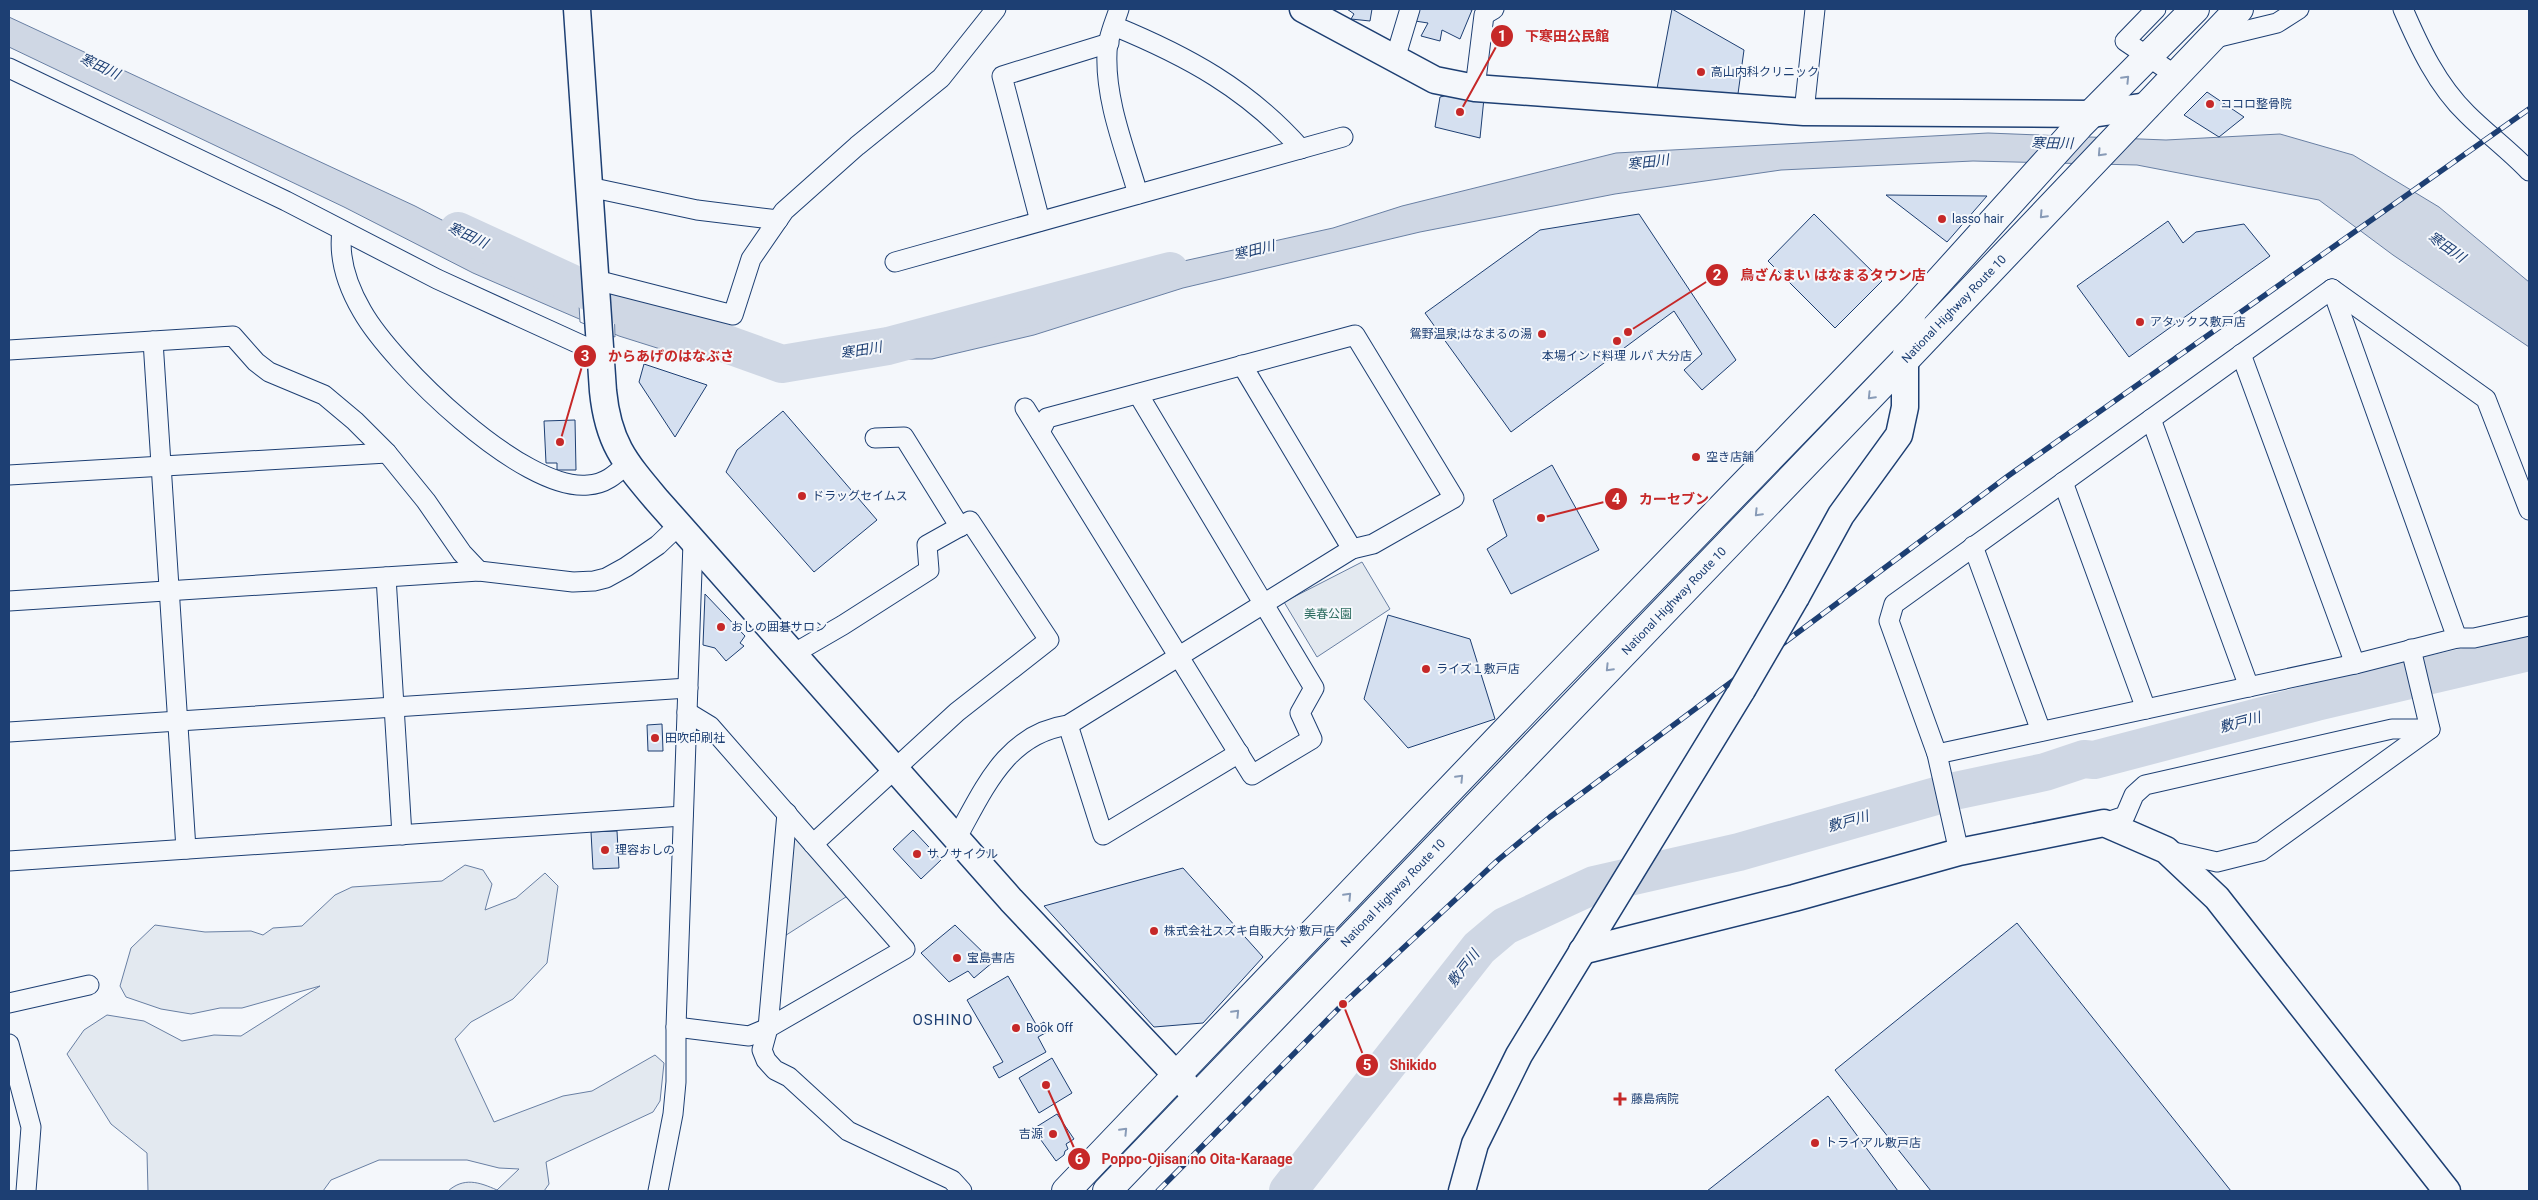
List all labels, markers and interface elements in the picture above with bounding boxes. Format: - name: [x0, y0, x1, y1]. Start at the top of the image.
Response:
- callout: 下寒田公民館: [1490, 21, 1619, 50]
- text: 1: [1498, 27, 1506, 45]
- text: 下寒田公民館: [1525, 28, 1609, 44]
- water label: 寒田川: [78, 50, 124, 83]
- place label: 高山内科クリニック: [1711, 65, 1819, 79]
- marker: 高山内科クリニック: [1695, 66, 1707, 78]
- one-way arrow: [2120, 76, 2129, 85]
- place label: ココロ整骨院: [2220, 97, 2292, 111]
- marker: ココロ整骨院: [2204, 98, 2216, 110]
- water label: 寒田川: [2031, 135, 2075, 151]
- one-way arrow: [2098, 147, 2107, 156]
- water label: 寒田川: [1626, 151, 1672, 172]
- one-way arrow: [2040, 209, 2049, 218]
- place label: lasso hair: [1952, 212, 2004, 226]
- marker: lasso hair: [1936, 213, 1948, 225]
- water label: 寒田川: [446, 219, 492, 252]
- water label: 寒田川: [2425, 228, 2470, 267]
- water label: 寒田川: [1232, 237, 1278, 263]
- street label: National Highway Route 10: [1899, 252, 2009, 366]
- callout: 鳥ざんまい はなまるタウン店: [1705, 260, 1935, 289]
- text: 2: [1713, 266, 1722, 284]
- text: 鳥ざんまい はなまるタウン店: [1740, 267, 1926, 283]
- place label: アタックス敷戸店: [2150, 315, 2246, 329]
- marker: アタックス敷戸店: [2134, 316, 2146, 328]
- place label: 鴛野温泉;はなまるの湯: [1409, 327, 1532, 341]
- marker: 鴛野温泉;はなまるの湯: [1536, 328, 1548, 340]
- marker: 本場インド料理 ルパ 大分店: [1611, 335, 1623, 347]
- water label: 寒田川: [839, 338, 885, 362]
- callout: からあげのはなぶさ: [573, 341, 744, 370]
- text: 3: [581, 347, 589, 365]
- text: からあげのはなぶさ: [608, 348, 734, 364]
- place label: 本場インド料理 ルパ 大分店: [1542, 349, 1692, 363]
- one-way arrow: [1868, 390, 1877, 399]
- place label: 空き店舗: [1706, 450, 1754, 464]
- marker: 空き店舗: [1690, 451, 1702, 463]
- callout: カーセブン: [1604, 485, 1719, 514]
- place label: ドラッグセイムス: [812, 489, 908, 503]
- marker: ドラッグセイムス: [796, 490, 808, 502]
- text: 4: [1612, 490, 1621, 508]
- text: カーセブン: [1639, 491, 1709, 507]
- one-way arrow: [1755, 507, 1764, 516]
- street label: National Highway Route 10: [1619, 544, 1729, 658]
- park label: 美春公園: [1304, 607, 1352, 621]
- place label: おしの囲碁サロン: [731, 620, 827, 634]
- marker: おしの囲碁サロン: [715, 621, 727, 633]
- place label: ライズ１敷戸店: [1436, 662, 1520, 676]
- one-way arrow: [1606, 662, 1615, 671]
- marker: ライズ１敷戸店: [1420, 663, 1432, 675]
- water label: 敷戸川: [2218, 708, 2264, 735]
- place label: 田吹印刷社: [665, 731, 725, 745]
- marker: 田吹印刷社: [649, 732, 661, 744]
- one-way arrow: [1455, 775, 1464, 784]
- water label: 敷戸川: [1826, 807, 1872, 834]
- street label: National Highway Route 10: [1338, 836, 1448, 950]
- place label: 理容おしの: [615, 843, 675, 857]
- marker: 理容おしの: [599, 844, 611, 856]
- place label: サノサイクル: [927, 847, 998, 861]
- marker: サノサイクル: [911, 848, 923, 860]
- one-way arrow: [1342, 892, 1351, 901]
- place label: 株式会社スズキ自販大分 敷戸店: [1164, 924, 1335, 938]
- marker: 株式会社スズキ自販大分 敷戸店: [1148, 925, 1160, 937]
- water label: 敷戸川: [1444, 945, 1483, 989]
- place label: 宝島書店: [967, 951, 1015, 965]
- marker: 宝島書店: [951, 952, 963, 964]
- one-way arrow: [1230, 1010, 1239, 1019]
- district label: OSHINO: [912, 1011, 974, 1029]
- place label: Book Off: [1026, 1021, 1074, 1035]
- marker: Book Off: [1010, 1022, 1022, 1034]
- callout: Shikido: [1354, 1051, 1446, 1080]
- text: 5: [1363, 1056, 1371, 1074]
- text: Shikido: [1389, 1057, 1437, 1073]
- marker: 藤島病院: [1613, 1092, 1627, 1106]
- place label: 藤島病院: [1631, 1092, 1679, 1106]
- place label: 吉源: [1019, 1127, 1043, 1141]
- one-way arrow: [1118, 1127, 1127, 1136]
- marker: 吉源: [1047, 1128, 1059, 1140]
- place label: トライアル敷戸店: [1825, 1136, 1921, 1150]
- marker: トライアル敷戸店: [1809, 1137, 1821, 1149]
- callout: Poppo-Ojisan no Oita-Karaage: [1066, 1145, 1303, 1174]
- text: 6: [1075, 1150, 1084, 1168]
- text: Poppo-Ojisan no Oita-Karaage: [1101, 1151, 1293, 1167]

